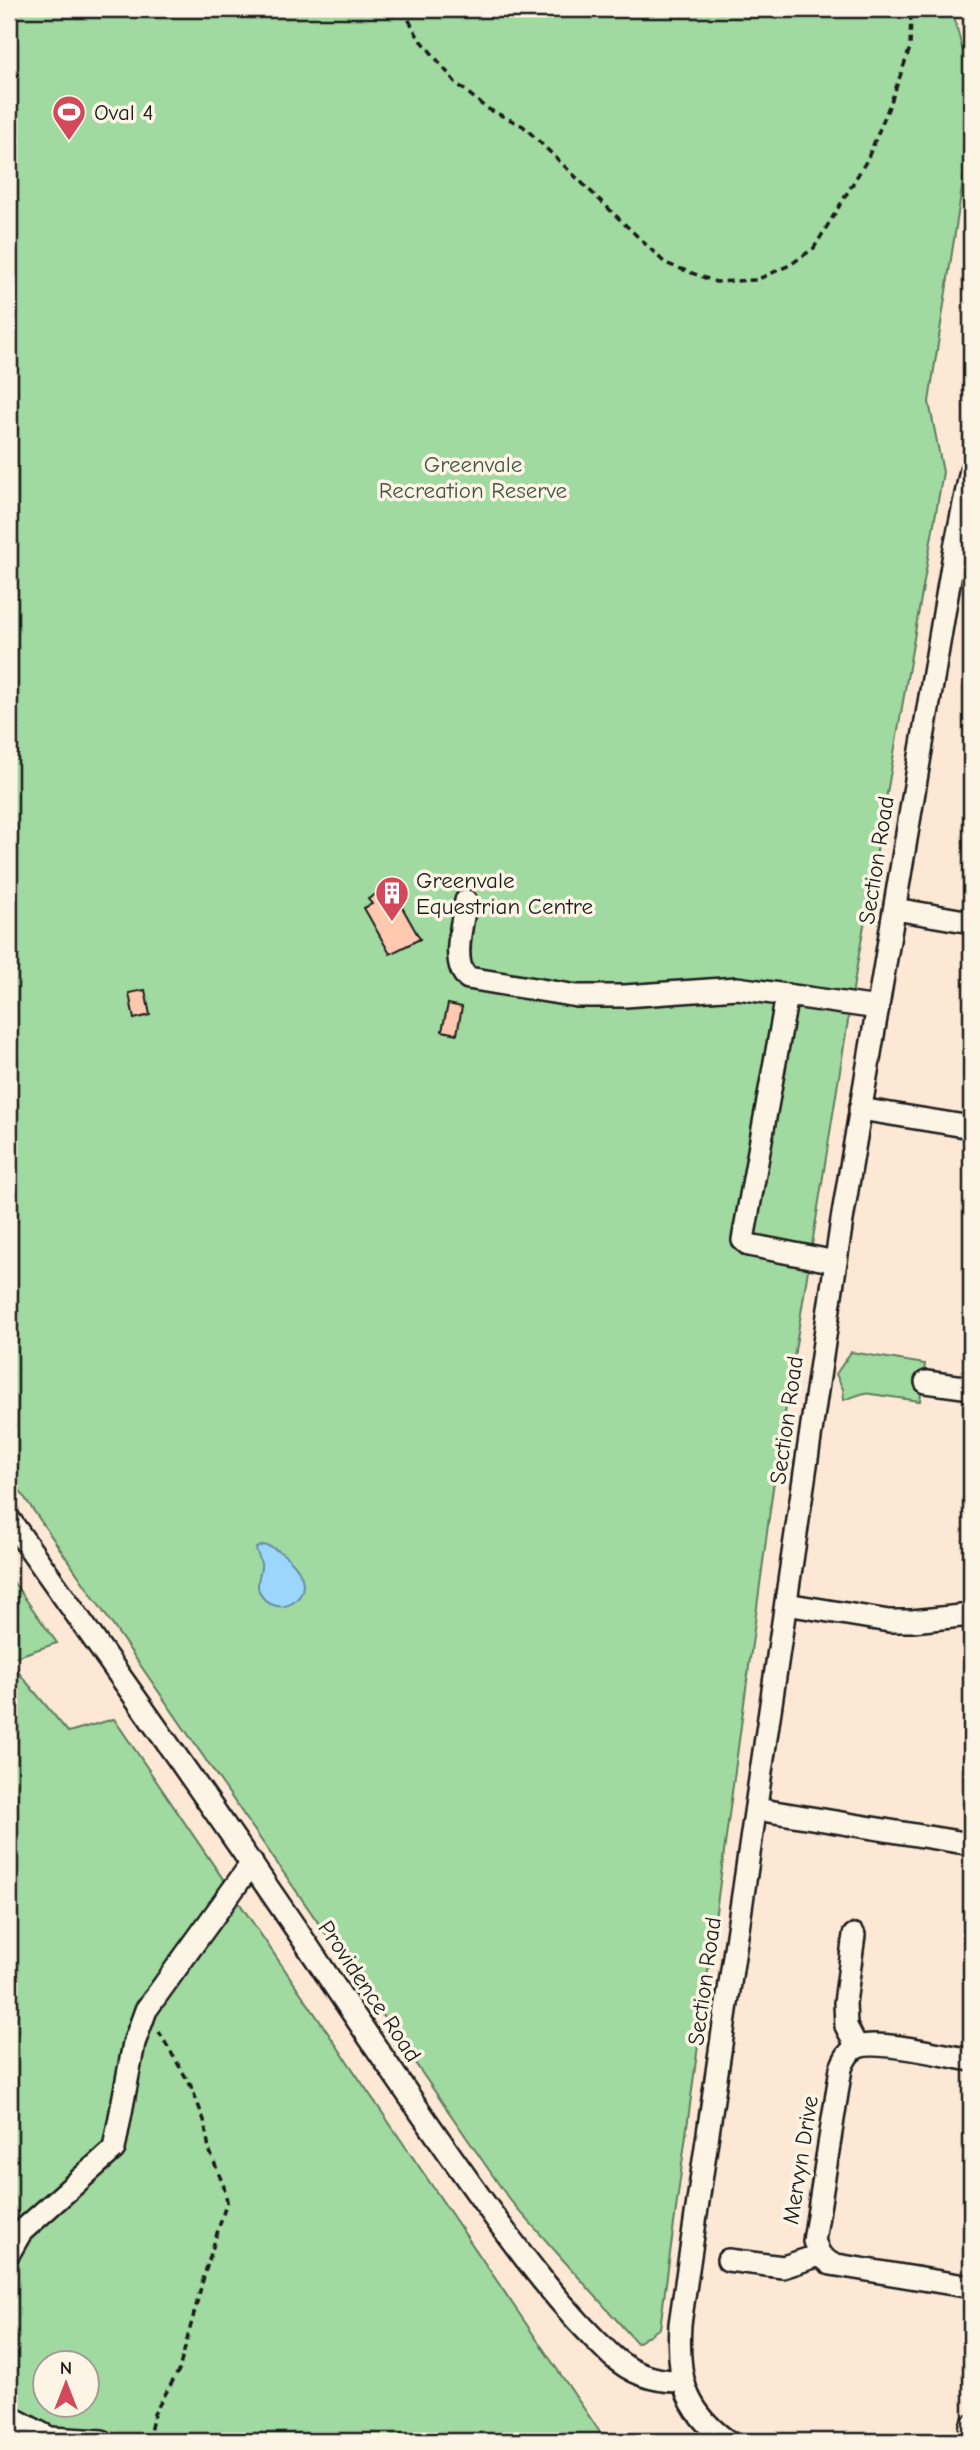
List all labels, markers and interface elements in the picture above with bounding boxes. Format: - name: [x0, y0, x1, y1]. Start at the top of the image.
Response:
- sports icon: Oval 4: [50, 93, 88, 142]
- place label: Oval 4: [94, 99, 154, 126]
- park label: Greenvale Recreation Reserve: [379, 451, 567, 504]
- street label: Section Road: [853, 794, 900, 926]
- place label: Greenvale Equestrian Centre: [416, 867, 593, 920]
- building icon: Greenvale Equestrian Centre: [373, 874, 411, 923]
- street label: Section Road: [764, 1354, 809, 1486]
- street label: Providence Road: [312, 1915, 427, 2067]
- street label: Section Road: [682, 1915, 727, 2047]
- street label: Mervyn Drive: [777, 2094, 824, 2226]
- north arrow: [32, 2348, 102, 2418]
- text: N: [60, 2357, 72, 2379]

